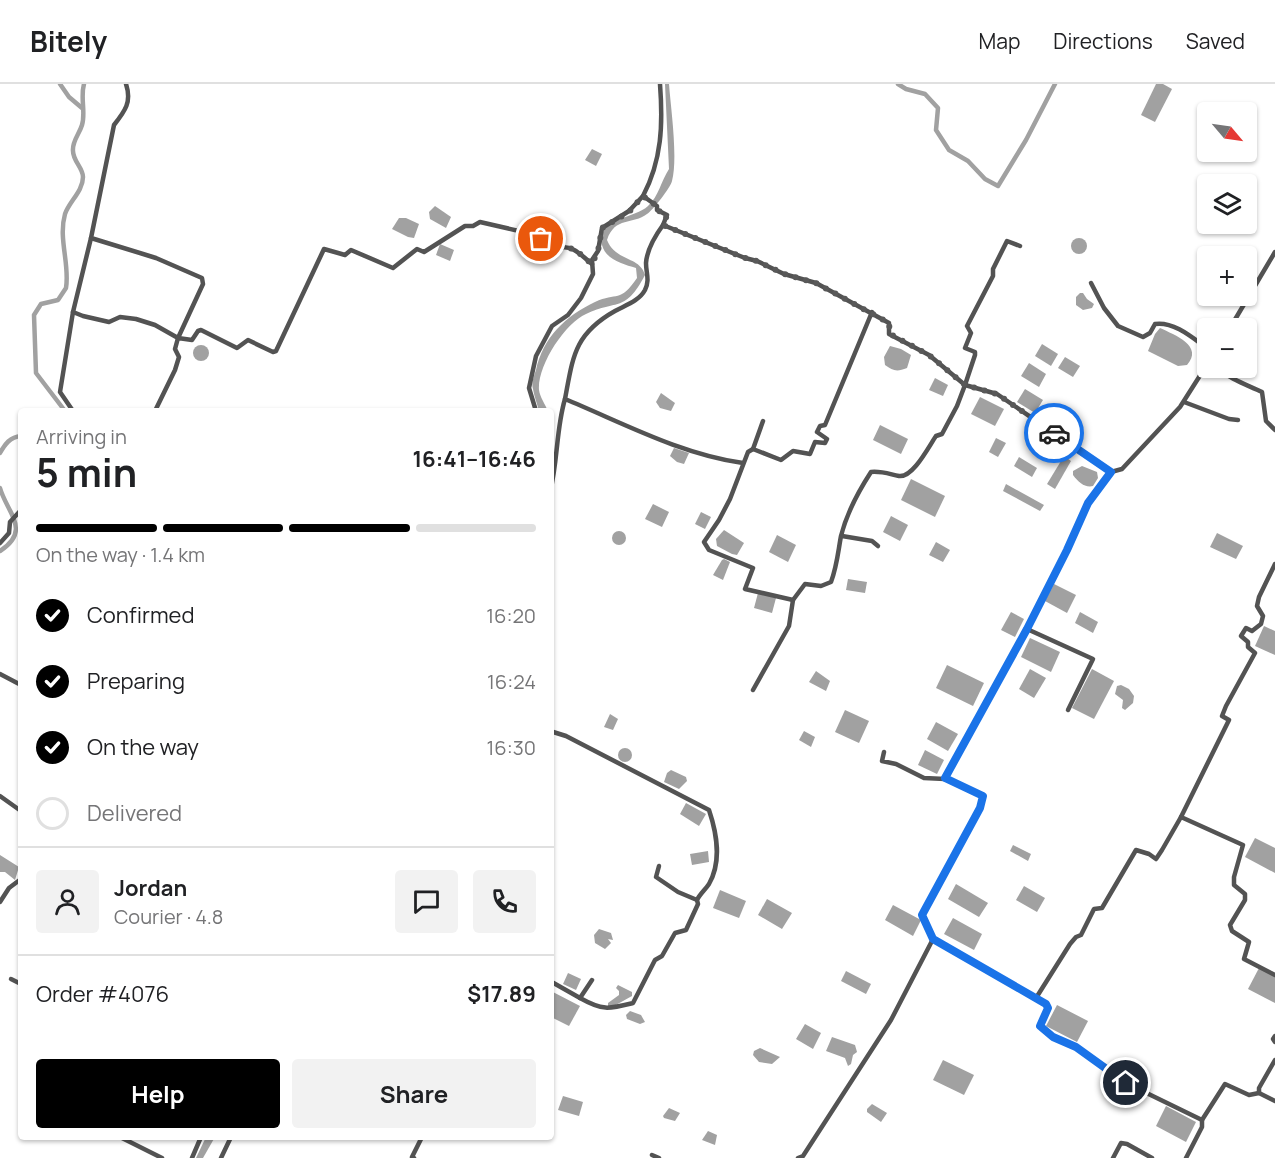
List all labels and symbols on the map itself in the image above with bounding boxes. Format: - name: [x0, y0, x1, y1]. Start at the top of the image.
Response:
- north arrow: [1197, 102, 1257, 162]
- pin: [515, 213, 566, 264]
- courier: [1024, 403, 1084, 463]
- pin: [1100, 1057, 1151, 1108]

